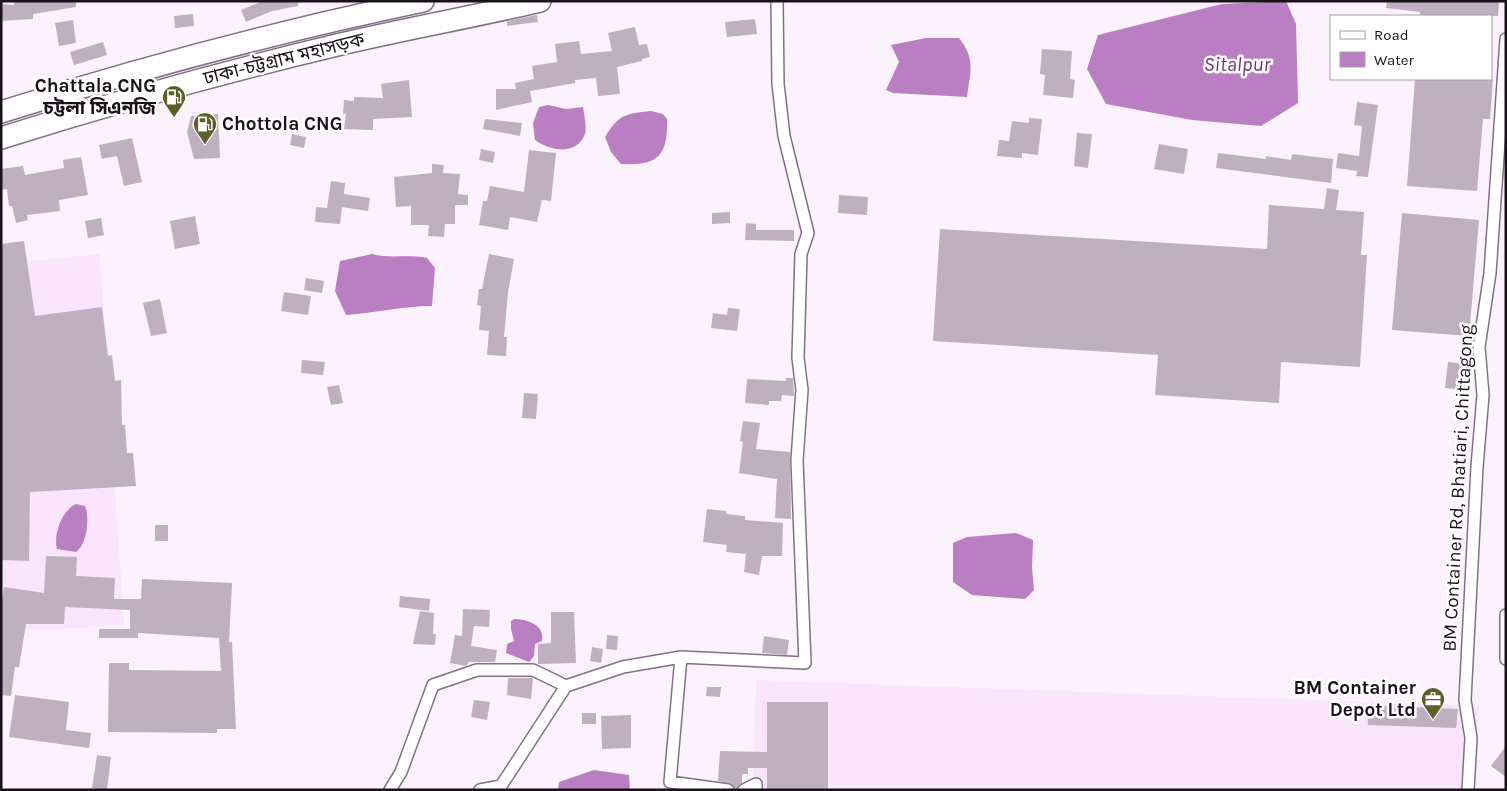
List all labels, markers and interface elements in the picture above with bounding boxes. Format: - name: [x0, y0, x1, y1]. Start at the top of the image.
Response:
- legend: [1330, 15, 1492, 80]
- text: Road: [1374, 26, 1409, 44]
- street label: ঢাকা-চট্টগ্রাম মহাসড়ক: [200, 27, 367, 90]
- text: Water: [1374, 51, 1415, 69]
- water label: Sitalpur: [1204, 53, 1271, 76]
- place label: Chattala CNG চট্টলা সিএনজি: [35, 75, 157, 119]
- fuel station icon: Chattala CNG চট্টলা সিএনজি: [161, 84, 187, 118]
- fuel station icon: Chottola CNG: [192, 111, 218, 145]
- place label: Chottola CNG: [222, 113, 343, 135]
- street label: BM Container Rd, Bhatiari, Chittagong: [1438, 323, 1478, 652]
- place label: BM Container Depot Ltd: [1293, 677, 1417, 721]
- office icon: BM Container Depot Ltd: [1420, 686, 1446, 720]

